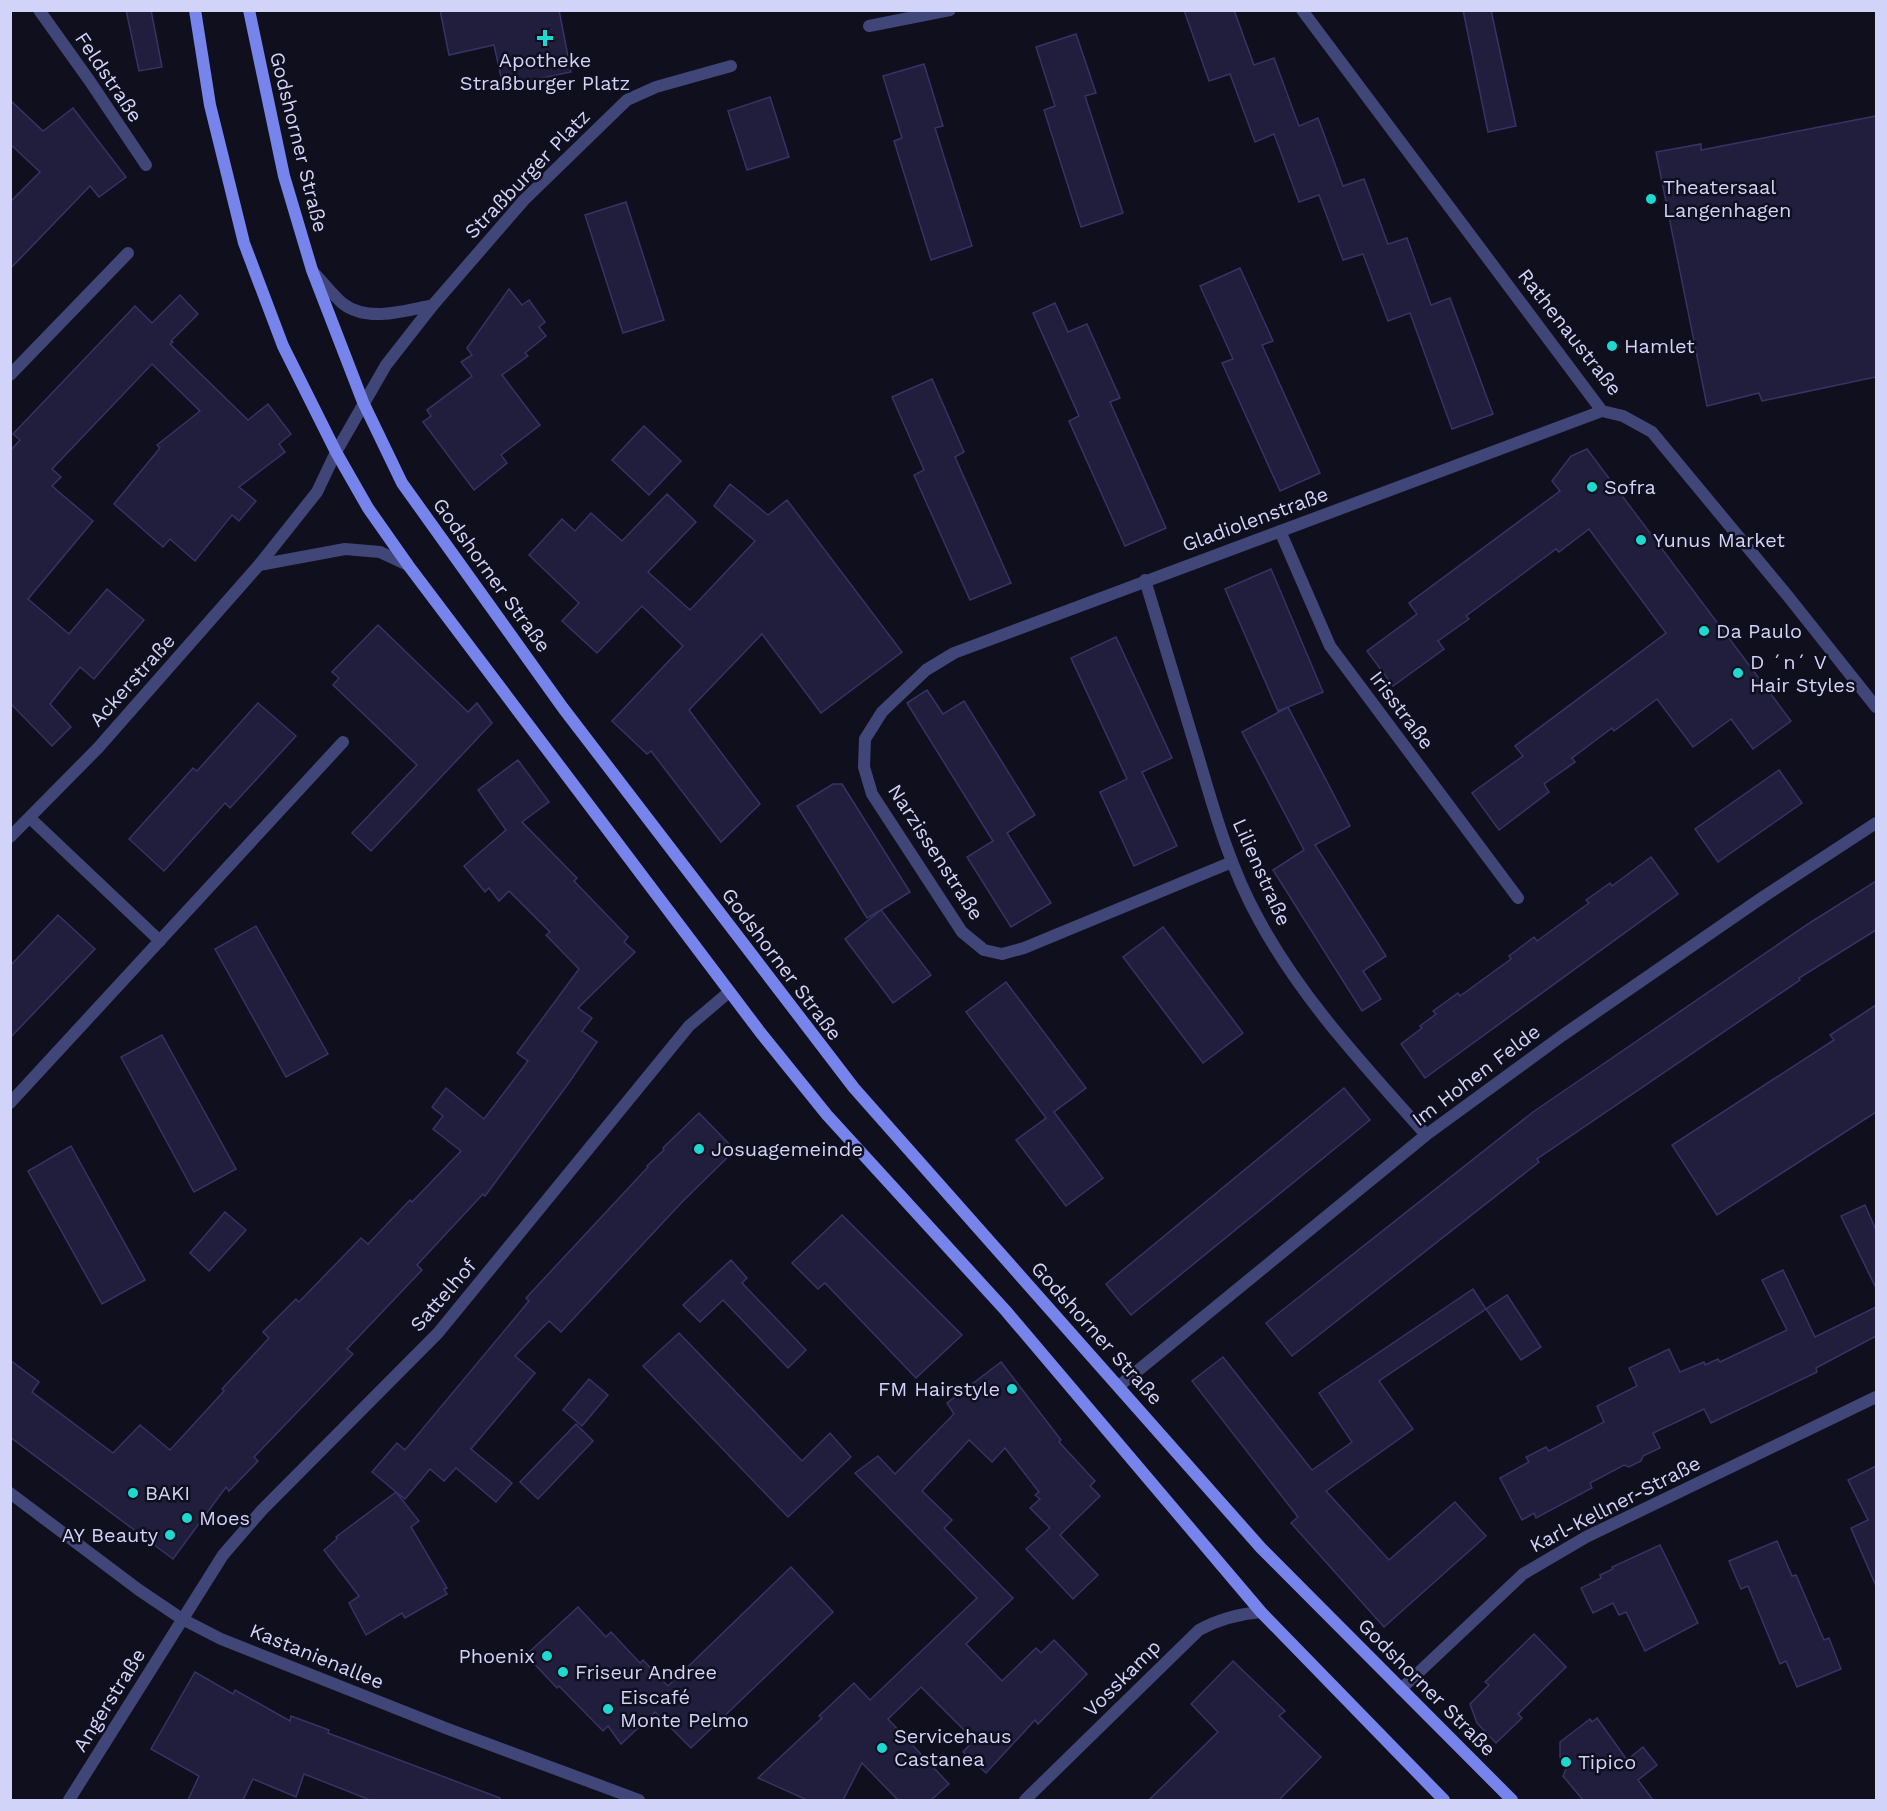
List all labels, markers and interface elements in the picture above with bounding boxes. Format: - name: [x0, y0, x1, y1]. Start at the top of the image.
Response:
- street label: Feldstraße: [70, 27, 148, 127]
- marker: Apotheke Straßburger Platz: [538, 31, 552, 45]
- place label: Apotheke Straßburger Platz: [460, 48, 630, 95]
- street label: Godshorner Straße: [265, 49, 333, 235]
- street label: Straßburger Platz: [459, 104, 595, 244]
- place label: Theatersaal Langenhagen: [1663, 175, 1791, 222]
- marker: Theatersaal Langenhagen: [1644, 192, 1658, 206]
- street label: Rathenaustraße: [1513, 264, 1627, 400]
- place label: Hamlet: [1624, 334, 1695, 358]
- marker: Hamlet: [1605, 339, 1619, 353]
- place label: Sofra: [1604, 475, 1656, 499]
- marker: Sofra: [1585, 480, 1599, 494]
- street label: Gladiolenstraße: [1179, 481, 1331, 557]
- street label: Godshorner Straße: [428, 493, 556, 657]
- place label: Yunus Market: [1653, 528, 1785, 552]
- marker: Yunus Market: [1634, 533, 1648, 547]
- place label: Da Paulo: [1716, 619, 1802, 643]
- marker: Da Paulo: [1697, 624, 1711, 638]
- street label: Ackerstraße: [84, 629, 180, 731]
- place label: D ´n´ V Hair Styles: [1750, 650, 1855, 697]
- street label: Irisstraße: [1365, 666, 1439, 754]
- marker: D ´n´ V Hair Styles: [1731, 666, 1745, 680]
- street label: Narzissenstraße: [883, 780, 989, 924]
- street label: Lilienstraße: [1228, 815, 1296, 929]
- street label: Godshorner Straße: [717, 883, 847, 1045]
- street label: Im Hohen Felde: [1407, 1019, 1545, 1131]
- place label: Josuagemeinde: [711, 1137, 863, 1161]
- marker: Josuagemeinde: [692, 1142, 706, 1156]
- street label: Sattelhof: [405, 1254, 481, 1336]
- street label: Godshorner Straße: [1026, 1256, 1168, 1410]
- place label: FM Hairstyle: [878, 1377, 1000, 1401]
- marker: FM Hairstyle: [1005, 1382, 1019, 1396]
- street label: Karl-Kellner-Straße: [1526, 1451, 1704, 1557]
- place label: BAKI: [145, 1481, 190, 1505]
- marker: BAKI: [126, 1486, 140, 1500]
- place label: Moes: [199, 1506, 250, 1530]
- marker: Moes: [180, 1511, 194, 1525]
- place label: AY Beauty: [62, 1523, 159, 1547]
- marker: AY Beauty: [163, 1528, 177, 1542]
- street label: Godshorner Straße: [1353, 1613, 1501, 1761]
- street label: Kastanienallee: [246, 1618, 388, 1694]
- street label: Vosskamp: [1078, 1634, 1166, 1722]
- street label: Angerstraße: [68, 1644, 150, 1756]
- place label: Phoenix: [459, 1644, 535, 1668]
- marker: Phoenix: [540, 1649, 554, 1663]
- place label: Friseur Andree: [575, 1660, 717, 1684]
- marker: Friseur Andree: [556, 1665, 570, 1679]
- place label: Eiscafé Monte Pelmo: [620, 1685, 749, 1732]
- marker: Eiscafé Monte Pelmo: [601, 1702, 615, 1716]
- place label: Servicehaus Castanea: [894, 1724, 1012, 1771]
- marker: Servicehaus Castanea: [875, 1741, 889, 1755]
- place label: Tipico: [1578, 1750, 1636, 1774]
- marker: Tipico: [1559, 1755, 1573, 1769]

